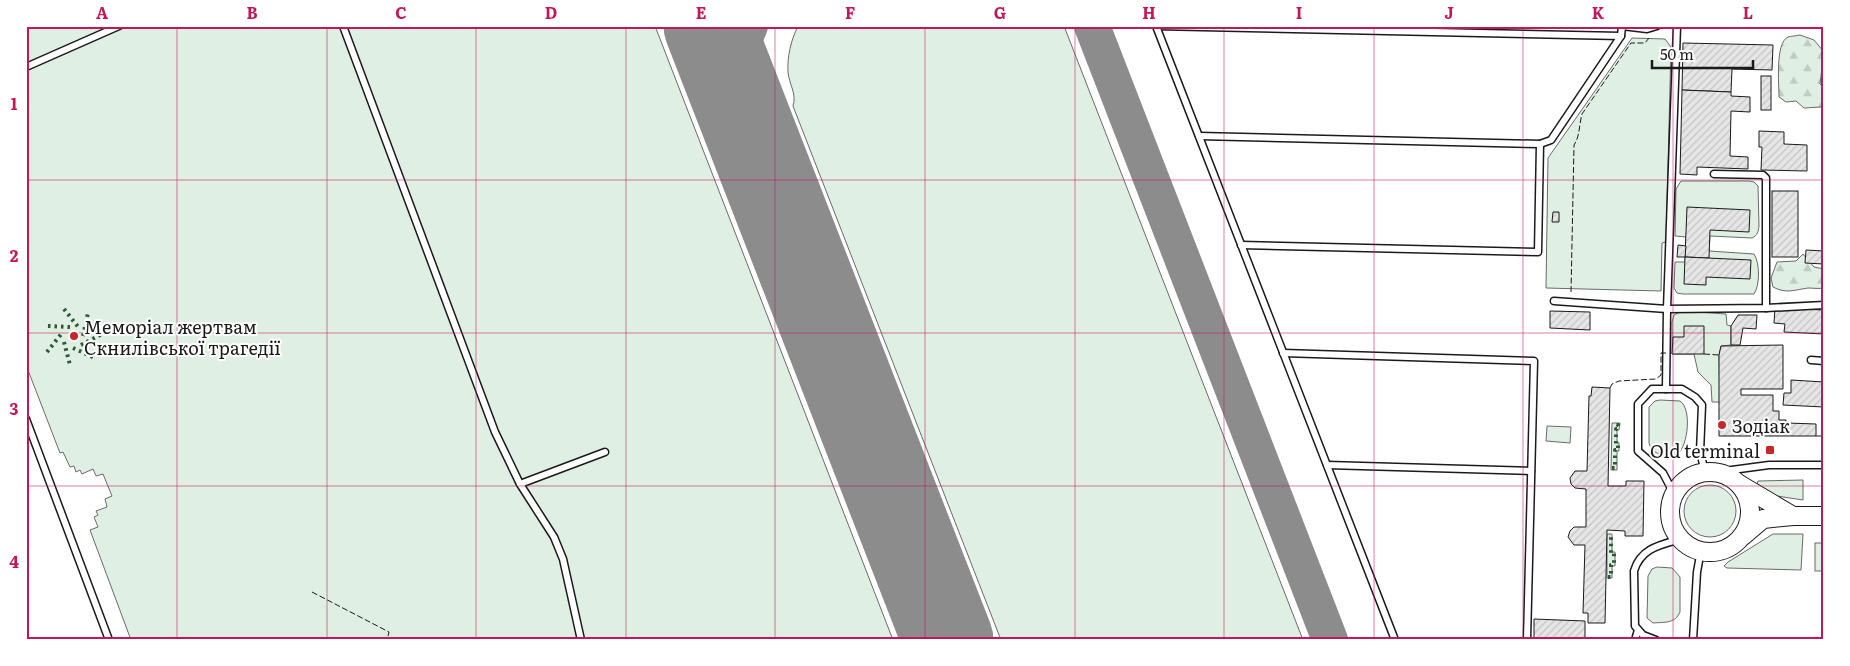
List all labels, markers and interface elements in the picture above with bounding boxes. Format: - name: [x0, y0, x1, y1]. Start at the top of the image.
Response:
- text: A: [96, 0, 108, 24]
- text: B: [246, 0, 258, 24]
- text: C: [395, 0, 407, 24]
- text: D: [545, 0, 557, 24]
- text: E: [696, 0, 707, 24]
- text: F: [845, 0, 855, 24]
- text: G: [994, 0, 1006, 24]
- text: H: [1142, 0, 1156, 24]
- text: I: [1296, 0, 1302, 24]
- text: J: [1444, 0, 1454, 24]
- text: K: [1592, 0, 1605, 24]
- text: L: [1743, 0, 1753, 24]
- scale bar: [1652, 38, 1754, 70]
- text: 50 m: [1660, 42, 1694, 65]
- text: 1: [11, 91, 18, 115]
- text: 2: [10, 243, 19, 267]
- place label: Меморіал жертвам Скнилівської трагедії: [84, 313, 281, 361]
- marker: Меморіал жертвам Скнилівської трагедії: [68, 330, 80, 342]
- text: 3: [10, 396, 19, 420]
- place label: Зодіак: [1732, 412, 1790, 439]
- marker: Зодіак: [1716, 419, 1728, 431]
- place label: Old terminal: [1650, 437, 1760, 464]
- marker: Old terminal: [1764, 444, 1776, 456]
- text: 4: [9, 549, 19, 573]

